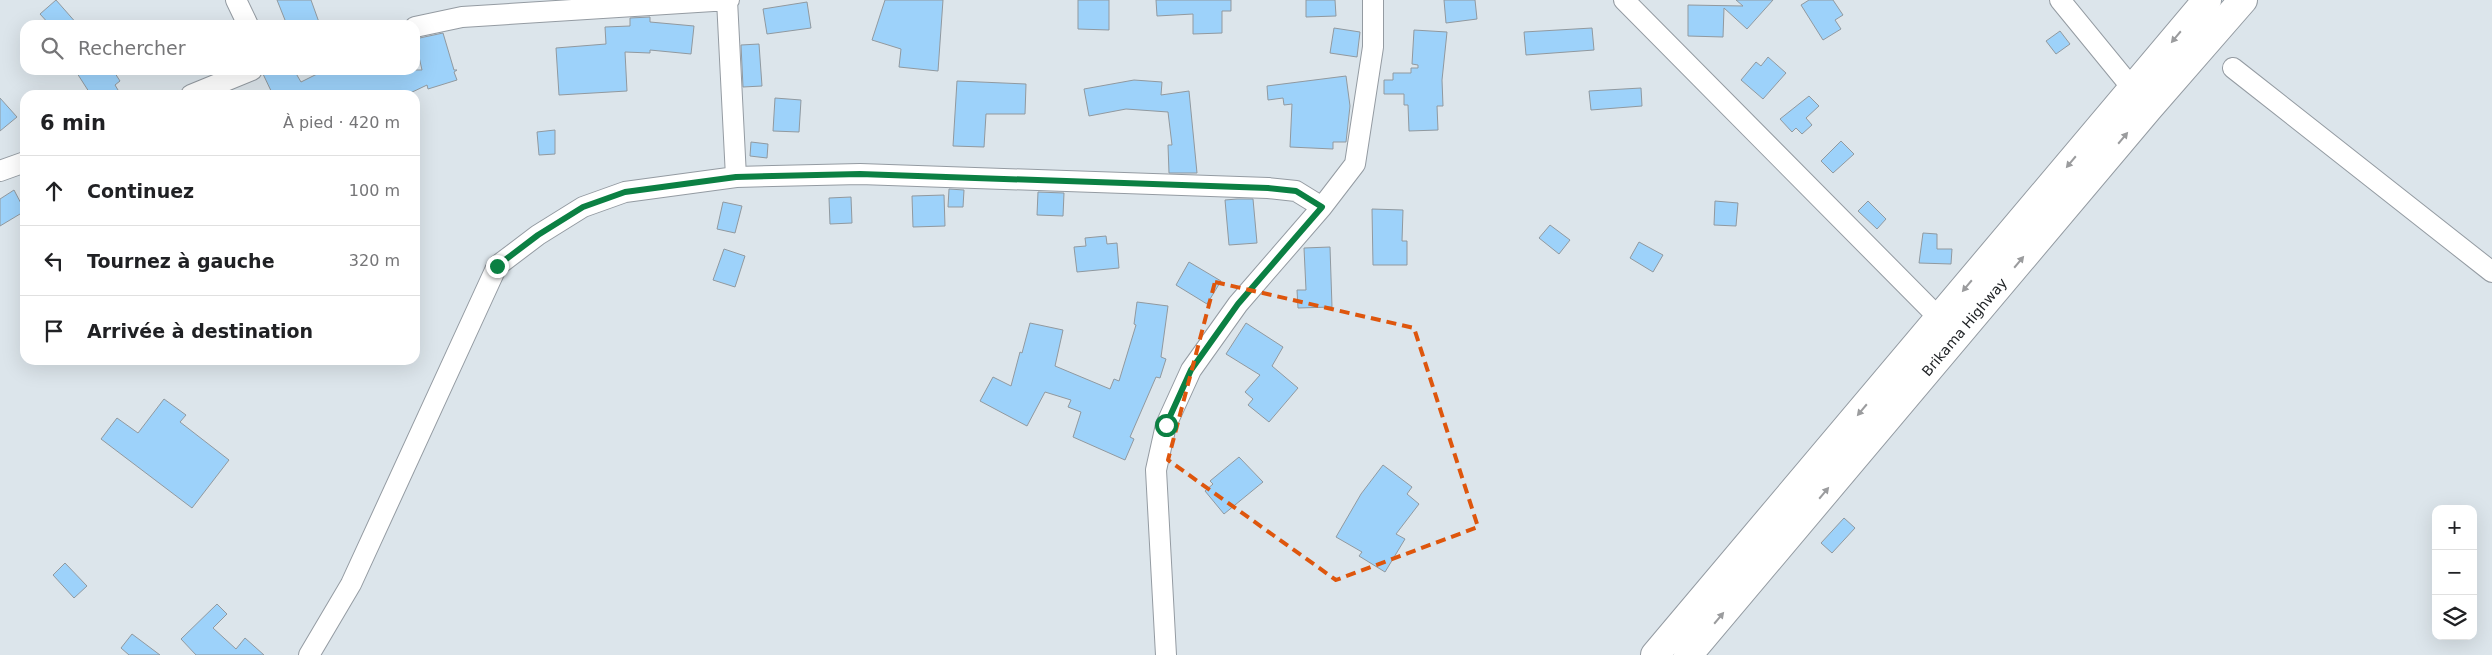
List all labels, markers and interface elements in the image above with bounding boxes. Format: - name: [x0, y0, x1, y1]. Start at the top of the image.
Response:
- search box: [20, 20, 420, 75]
- one-way arrow: [2170, 31, 2182, 43]
- icon: search: [38, 34, 66, 62]
- text: Rechercher: [78, 37, 186, 59]
- text: 6 min: [40, 111, 106, 135]
- text: À pied · 420 m: [283, 113, 400, 132]
- one-way arrow: [2118, 132, 2129, 145]
- one-way arrow: [2066, 155, 2077, 168]
- icon: ahead: [40, 177, 68, 205]
- text: Continuez: [87, 180, 194, 202]
- text: 100 m: [349, 181, 400, 200]
- icon: left: [40, 247, 68, 275]
- text: Tournez à gauche: [87, 250, 275, 272]
- text: 320 m: [349, 251, 400, 270]
- route end: [486, 255, 509, 278]
- one-way arrow: [2013, 256, 2024, 269]
- street label: Brikama Highway: [1919, 275, 2010, 379]
- one-way arrow: [1961, 280, 1973, 292]
- icon: arrive: [40, 317, 68, 345]
- text: Arrivée à destination: [87, 320, 313, 342]
- one-way arrow: [1857, 404, 1868, 417]
- route start: [1155, 414, 1178, 437]
- one-way arrow: [1818, 487, 1829, 500]
- map controls: [2432, 505, 2477, 640]
- button: +: [2432, 505, 2477, 550]
- button: −: [2432, 550, 2477, 595]
- button: layers: [2432, 595, 2477, 640]
- one-way arrow: [1713, 612, 1725, 624]

